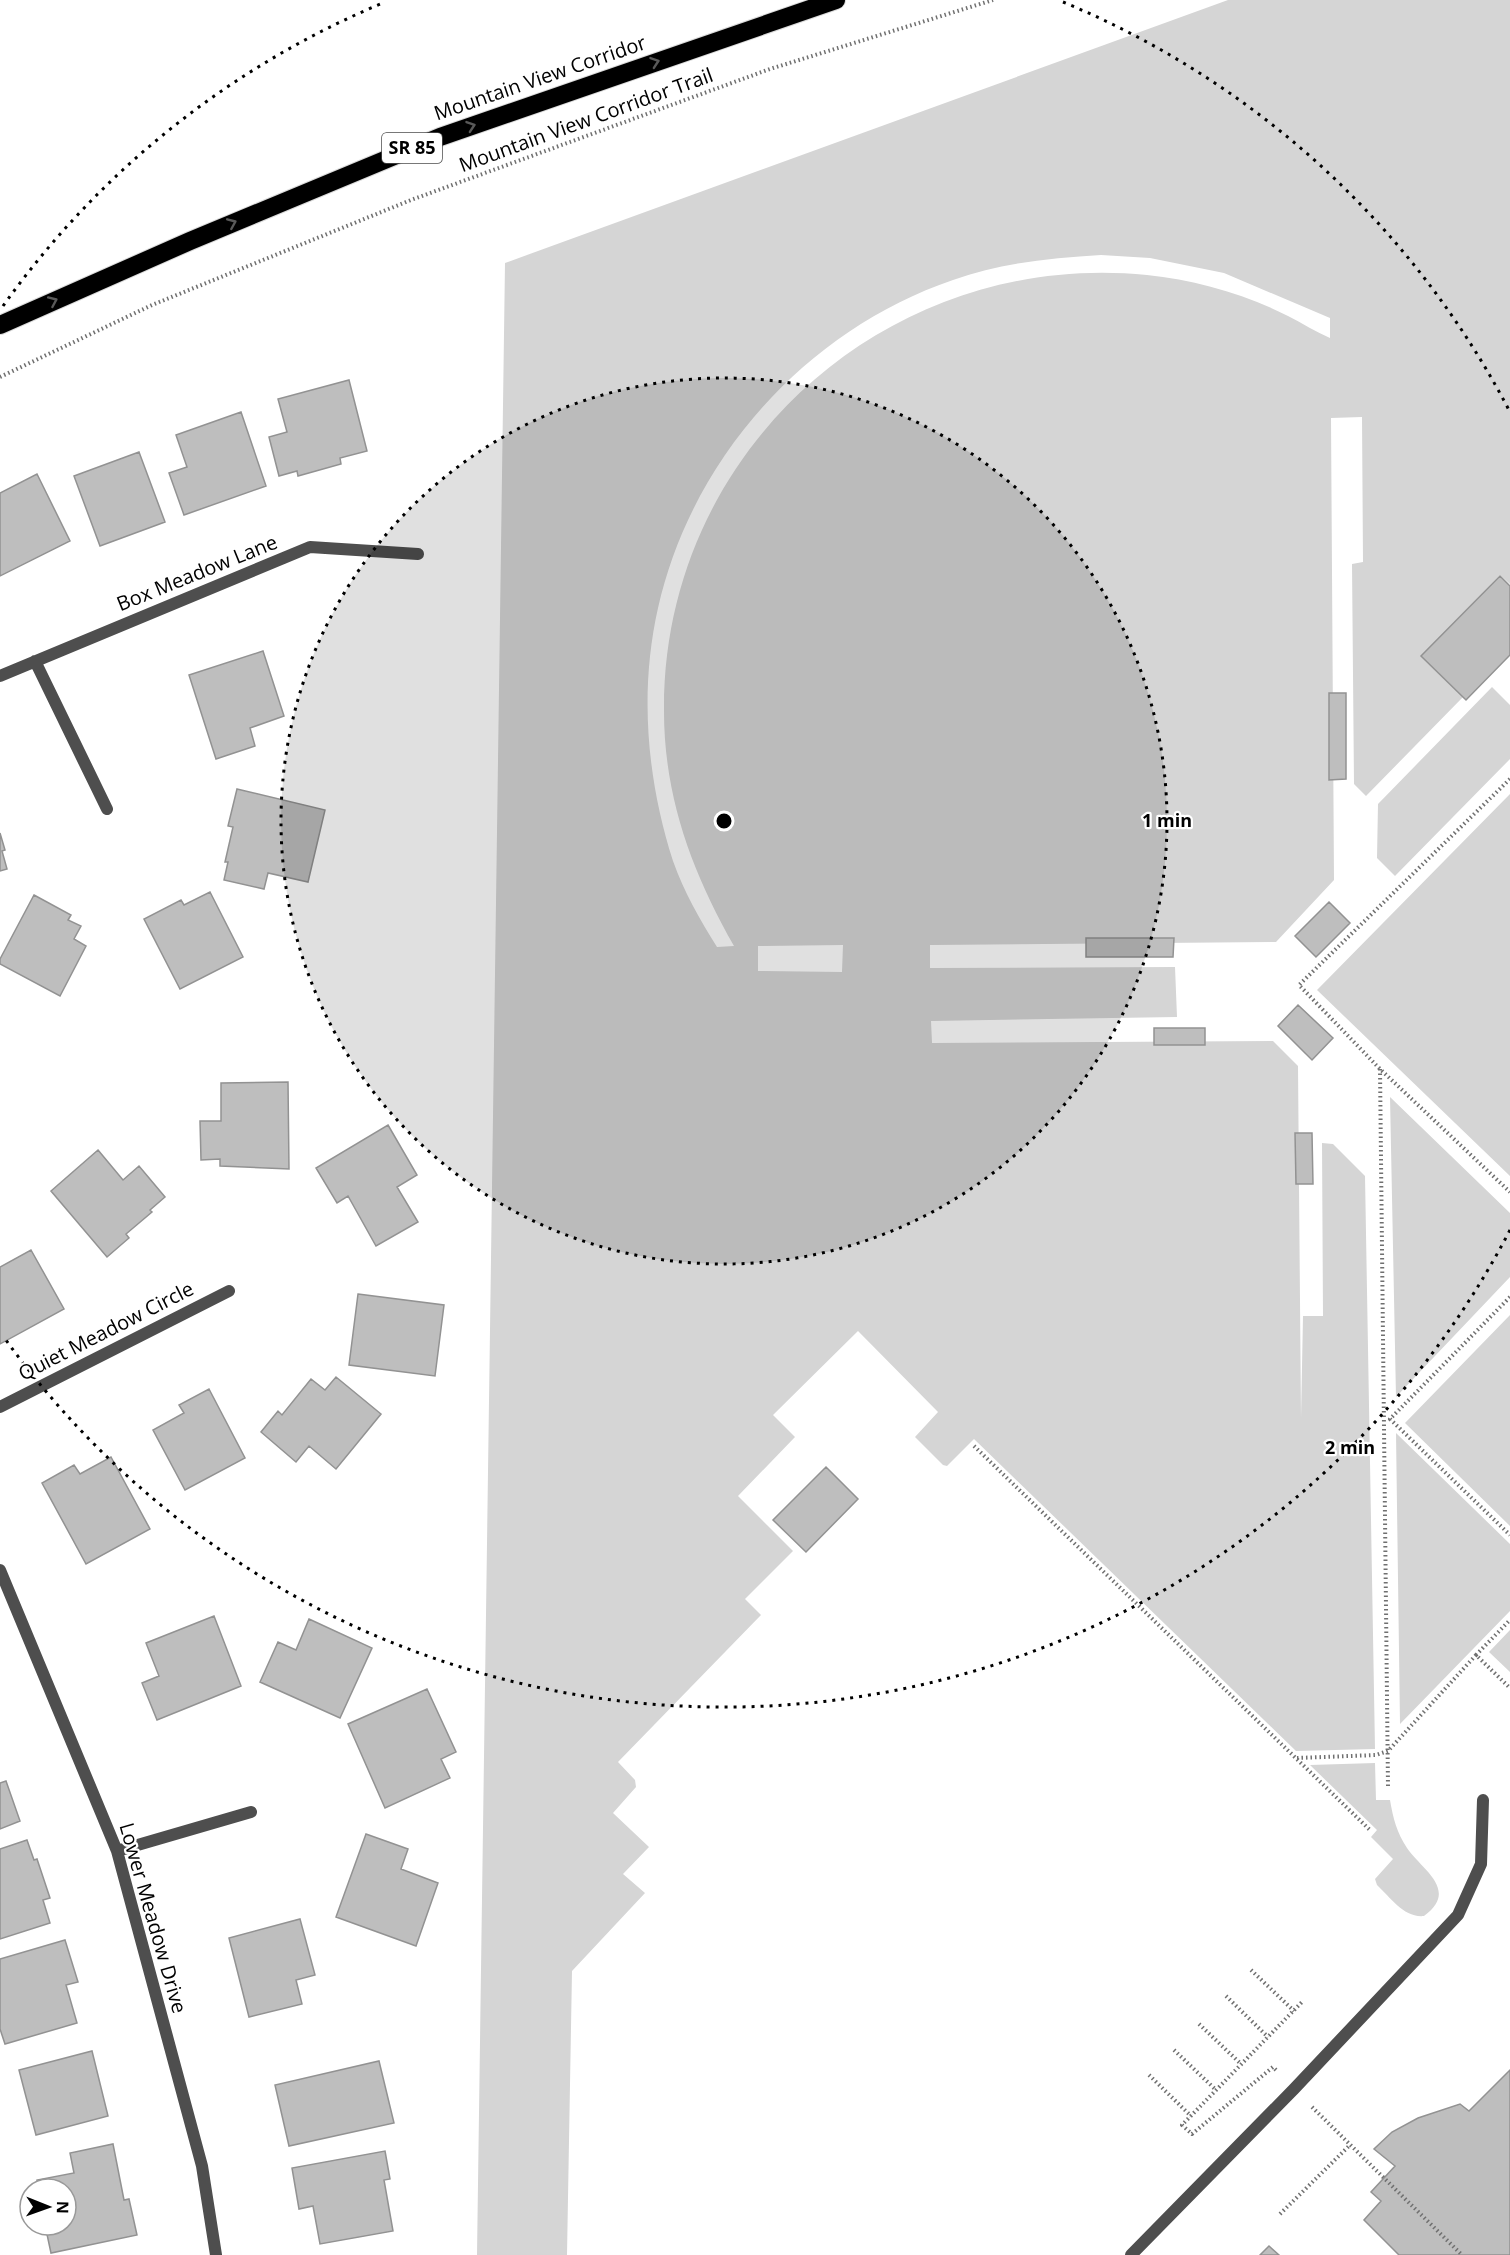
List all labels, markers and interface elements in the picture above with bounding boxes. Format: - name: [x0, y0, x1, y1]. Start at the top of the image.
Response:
- street label: Mountain View Corridor: [430, 29, 650, 127]
- one-way arrow: [649, 57, 660, 70]
- street label: Mountain View Corridor Trail: [455, 61, 716, 178]
- one-way arrow: [465, 120, 476, 133]
- road number: SR 85: [382, 133, 442, 163]
- one-way arrow: [226, 218, 237, 230]
- one-way arrow: [47, 297, 58, 309]
- street label: Box Meadow Lane: [112, 528, 281, 617]
- text: 1 min: [1142, 808, 1192, 832]
- centre of rings: [714, 811, 734, 831]
- street label: Quiet Meadow Circle: [13, 1275, 198, 1386]
- text: 2 min: [1325, 1435, 1375, 1459]
- street label: Lower Meadow Drive: [113, 1820, 194, 2016]
- north arrow: [18, 2177, 78, 2237]
- text: N: [52, 2201, 74, 2214]

